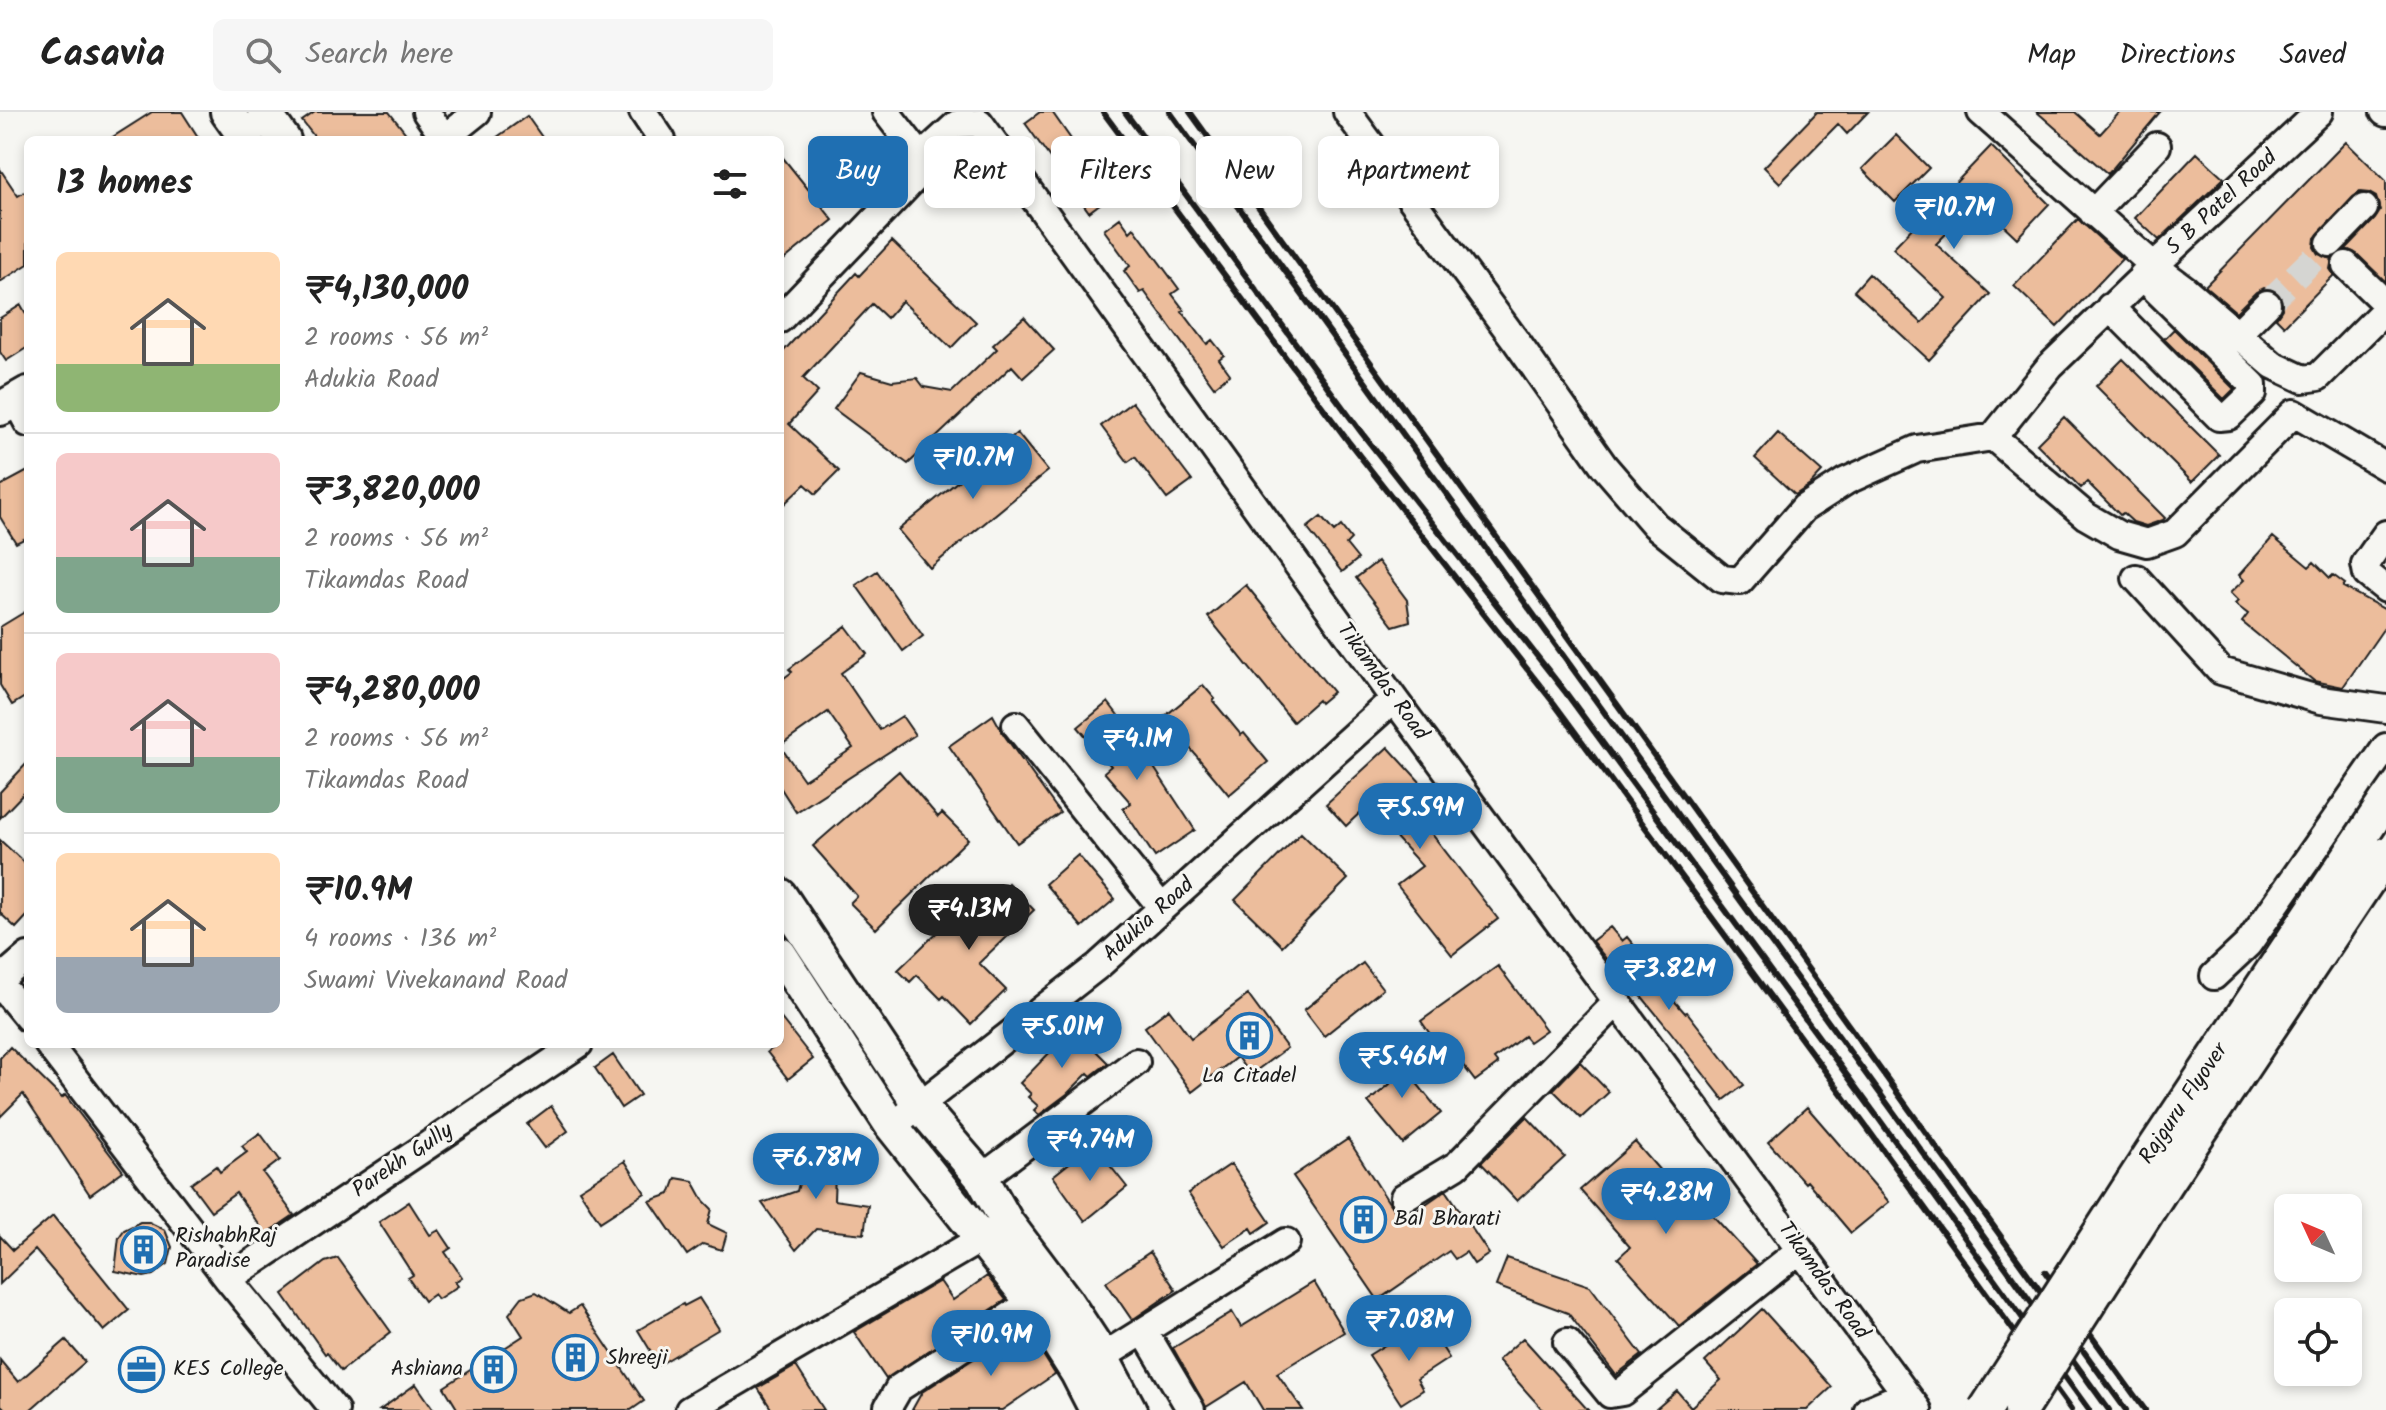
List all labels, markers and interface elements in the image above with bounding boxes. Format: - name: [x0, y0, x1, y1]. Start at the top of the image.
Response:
- search box: [213, 19, 773, 91]
- text: Casavia: [40, 25, 165, 85]
- text: Search here: [305, 31, 453, 79]
- icon: search: [241, 33, 285, 77]
- text: Map: [2027, 33, 2076, 78]
- text: Directions: [2120, 33, 2236, 78]
- text: Saved: [2280, 33, 2346, 78]
- chip: Buy: [808, 136, 908, 208]
- chip: Rent: [924, 136, 1035, 208]
- chip: Filters: [1051, 136, 1180, 208]
- chip: New: [1196, 136, 1302, 208]
- chip: Apartment: [1318, 136, 1499, 208]
- street label: S B Patel Road: [2158, 141, 2287, 264]
- text: 13 homes: [56, 157, 193, 211]
- icon: filters: [708, 162, 752, 206]
- pin: ₹10.7M: [1889, 183, 2019, 251]
- text: ₹10.7M: [1913, 188, 1995, 230]
- text: ₹4,130,000: [304, 263, 469, 317]
- icon: home: [120, 284, 216, 380]
- text: 2 rooms · 56 m²: [304, 317, 488, 359]
- text: Adukia Road: [304, 359, 438, 401]
- pin: ₹10.7M: [908, 433, 1038, 501]
- text: ₹10.7M: [932, 438, 1014, 480]
- text: ₹3,820,000: [304, 464, 480, 518]
- icon: home: [120, 485, 216, 581]
- text: 2 rooms · 56 m²: [304, 518, 488, 560]
- text: Tikamdas Road: [304, 560, 468, 602]
- street label: Tikamdas Road: [1327, 616, 1438, 749]
- text: ₹4,280,000: [304, 664, 480, 718]
- icon: home: [120, 685, 216, 781]
- pin: ₹4.1M: [1081, 714, 1193, 782]
- text: 2 rooms · 56 m²: [304, 718, 488, 760]
- text: ₹4.1M: [1102, 719, 1172, 761]
- text: Tikamdas Road: [304, 760, 468, 802]
- pin: ₹5.59M: [1355, 783, 1485, 851]
- text: ₹5.59M: [1376, 788, 1464, 830]
- text: ₹10.9M: [304, 864, 412, 918]
- street label: Adukia Road: [1095, 868, 1204, 971]
- pin: ₹4.13M: [904, 884, 1034, 952]
- icon: home: [120, 885, 216, 981]
- text: ₹4.13M: [927, 889, 1011, 931]
- text: 4 rooms · 136 m²: [304, 918, 496, 960]
- pin: ₹3.82M: [1604, 944, 1734, 1012]
- text: ₹3.82M: [1622, 949, 1716, 991]
- text: Swami Vivekanand Road: [304, 960, 567, 1002]
- pin: ₹5.01M: [997, 1002, 1127, 1070]
- text: ₹5.01M: [1021, 1007, 1103, 1049]
- building icon: La Citadel: [1225, 1011, 1273, 1059]
- pin: ₹5.46M: [1337, 1032, 1467, 1100]
- street label: Rajguru Flyover: [2130, 1035, 2239, 1172]
- text: ₹5.46M: [1357, 1037, 1447, 1079]
- place label: La Citadel: [1202, 1059, 1297, 1094]
- street label: Parekh Gully: [345, 1114, 461, 1208]
- pin: ₹4.74M: [1025, 1115, 1155, 1183]
- text: ₹4.74M: [1045, 1120, 1135, 1162]
- pin: ₹6.78M: [751, 1133, 881, 1201]
- text: ₹6.78M: [771, 1138, 861, 1180]
- pin: ₹4.28M: [1601, 1168, 1731, 1236]
- text: ₹4.28M: [1619, 1173, 1713, 1215]
- north arrow: [2274, 1194, 2362, 1282]
- map controls: [2274, 1194, 2362, 1386]
- building icon: Bal Bharati: [1339, 1195, 1387, 1243]
- place label: Bal Bharati: [1394, 1202, 1501, 1237]
- street label: Tikamdas Road: [1768, 1215, 1879, 1348]
- place label: RishabhRaj Paradise: [175, 1219, 278, 1279]
- building icon: RishabhRaj Paradise: [120, 1225, 168, 1273]
- pin: ₹7.08M: [1344, 1295, 1474, 1363]
- button: locate: [2274, 1298, 2362, 1386]
- text: ₹7.08M: [1364, 1300, 1454, 1342]
- pin: ₹10.9M: [926, 1310, 1056, 1378]
- text: ₹10.9M: [950, 1315, 1032, 1357]
- building icon: Shreeji: [551, 1334, 599, 1382]
- place label: Shreeji: [606, 1341, 668, 1376]
- office icon: KES College: [118, 1345, 166, 1393]
- building icon: Ashiana: [470, 1345, 518, 1393]
- place label: KES College: [173, 1352, 284, 1387]
- place label: Ashiana: [391, 1352, 463, 1387]

